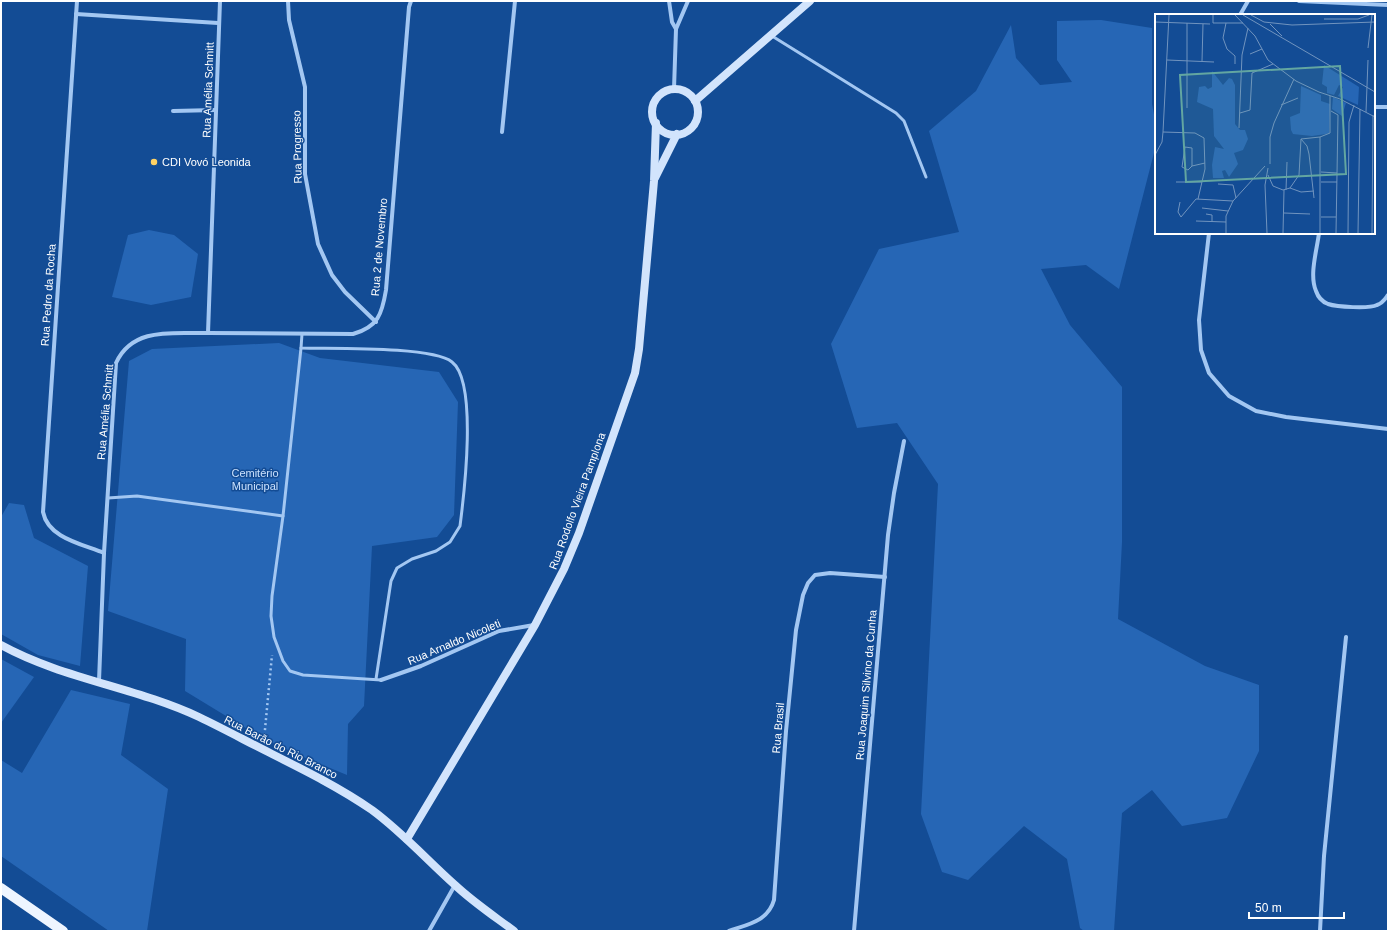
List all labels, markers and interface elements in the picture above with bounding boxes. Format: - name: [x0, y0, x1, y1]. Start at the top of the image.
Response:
- inset map: [1155, 14, 1375, 234]
- street label: Rua Amélia Schmitt: [200, 42, 216, 138]
- street label: Rua Progresso: [290, 110, 304, 184]
- place label: CDI Vovó Leonida: [162, 156, 252, 168]
- marker: CDI Vovó Leonida: [149, 157, 159, 167]
- street label: Rua 2 de Novembro: [369, 197, 389, 297]
- street label: Rua Pedro da Rocha: [38, 242, 58, 347]
- street label: Rua Amélia Schmitt: [95, 364, 115, 460]
- street label: Rua Rodolfo Vieira Pamplona: [547, 430, 608, 571]
- park label: Cemitério Municipal: [231, 467, 279, 492]
- street label: Rua Joaquim Silvino da Cunha: [853, 608, 879, 761]
- street label: Rua Arnaldo Nicoleti: [406, 617, 502, 667]
- street label: Rua Brasil: [770, 702, 786, 754]
- street label: Rua Barão do Rio Branco: [222, 713, 340, 781]
- scale bar: [1249, 894, 1344, 920]
- text: 50 m: [1255, 901, 1282, 915]

